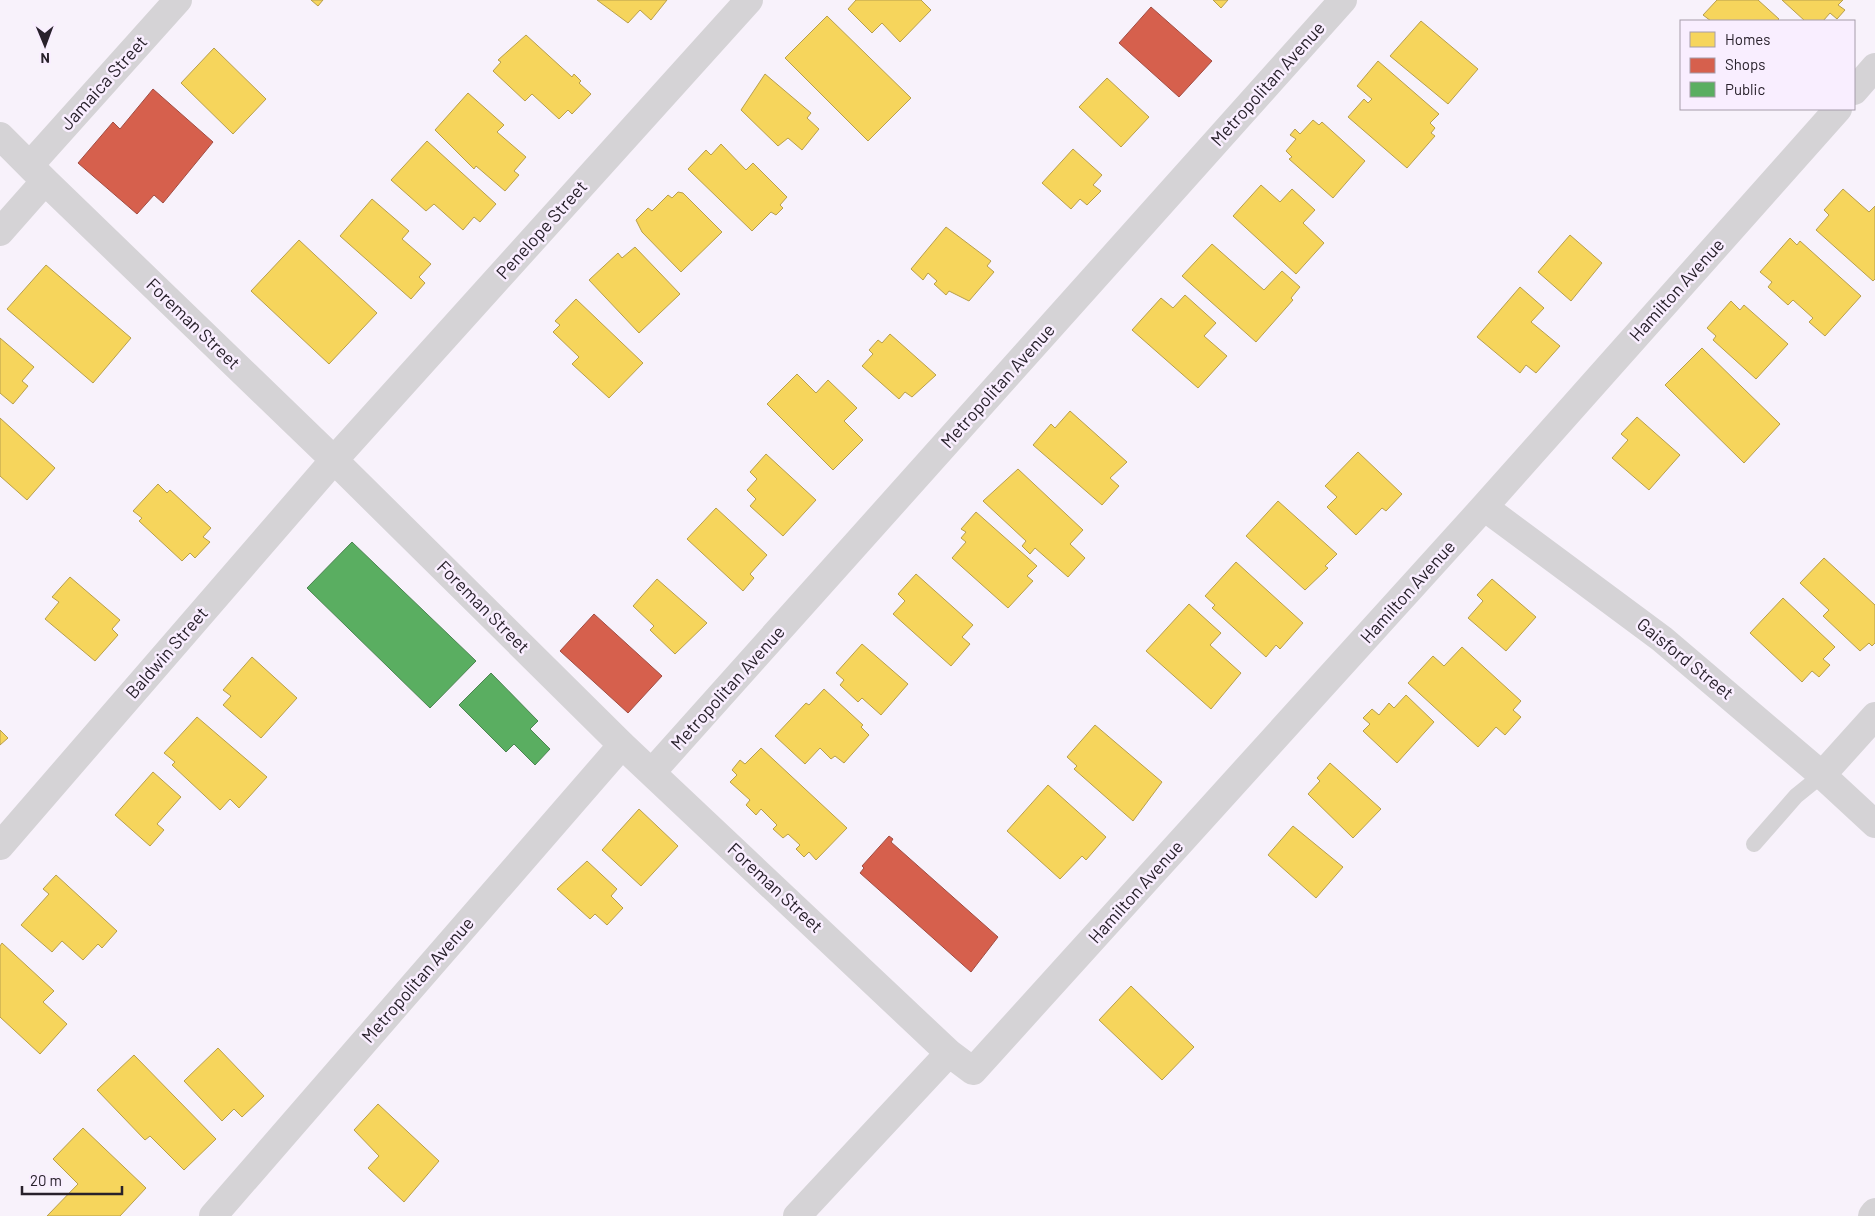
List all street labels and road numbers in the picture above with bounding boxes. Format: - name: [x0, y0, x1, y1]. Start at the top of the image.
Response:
- street label: Metropolitan Avenue: [1206, 17, 1329, 150]
- street label: Jamaica Street: [55, 31, 151, 134]
- street label: Penelope Street: [491, 175, 591, 283]
- street label: Hamilton Avenue: [1624, 233, 1728, 345]
- street label: Foreman Street: [142, 273, 245, 374]
- street label: Metropolitan Avenue: [936, 319, 1059, 452]
- street label: Hamilton Avenue: [1355, 535, 1459, 647]
- street label: Foreman Street: [433, 555, 535, 657]
- street label: Baldwin Street: [120, 602, 212, 703]
- street label: Gaisford Street: [1633, 613, 1738, 704]
- street label: Metropolitan Avenue: [666, 621, 789, 754]
- street label: Hamilton Avenue: [1083, 835, 1187, 947]
- street label: Foreman Street: [724, 838, 828, 937]
- street label: Metropolitan Avenue: [357, 912, 478, 1047]

